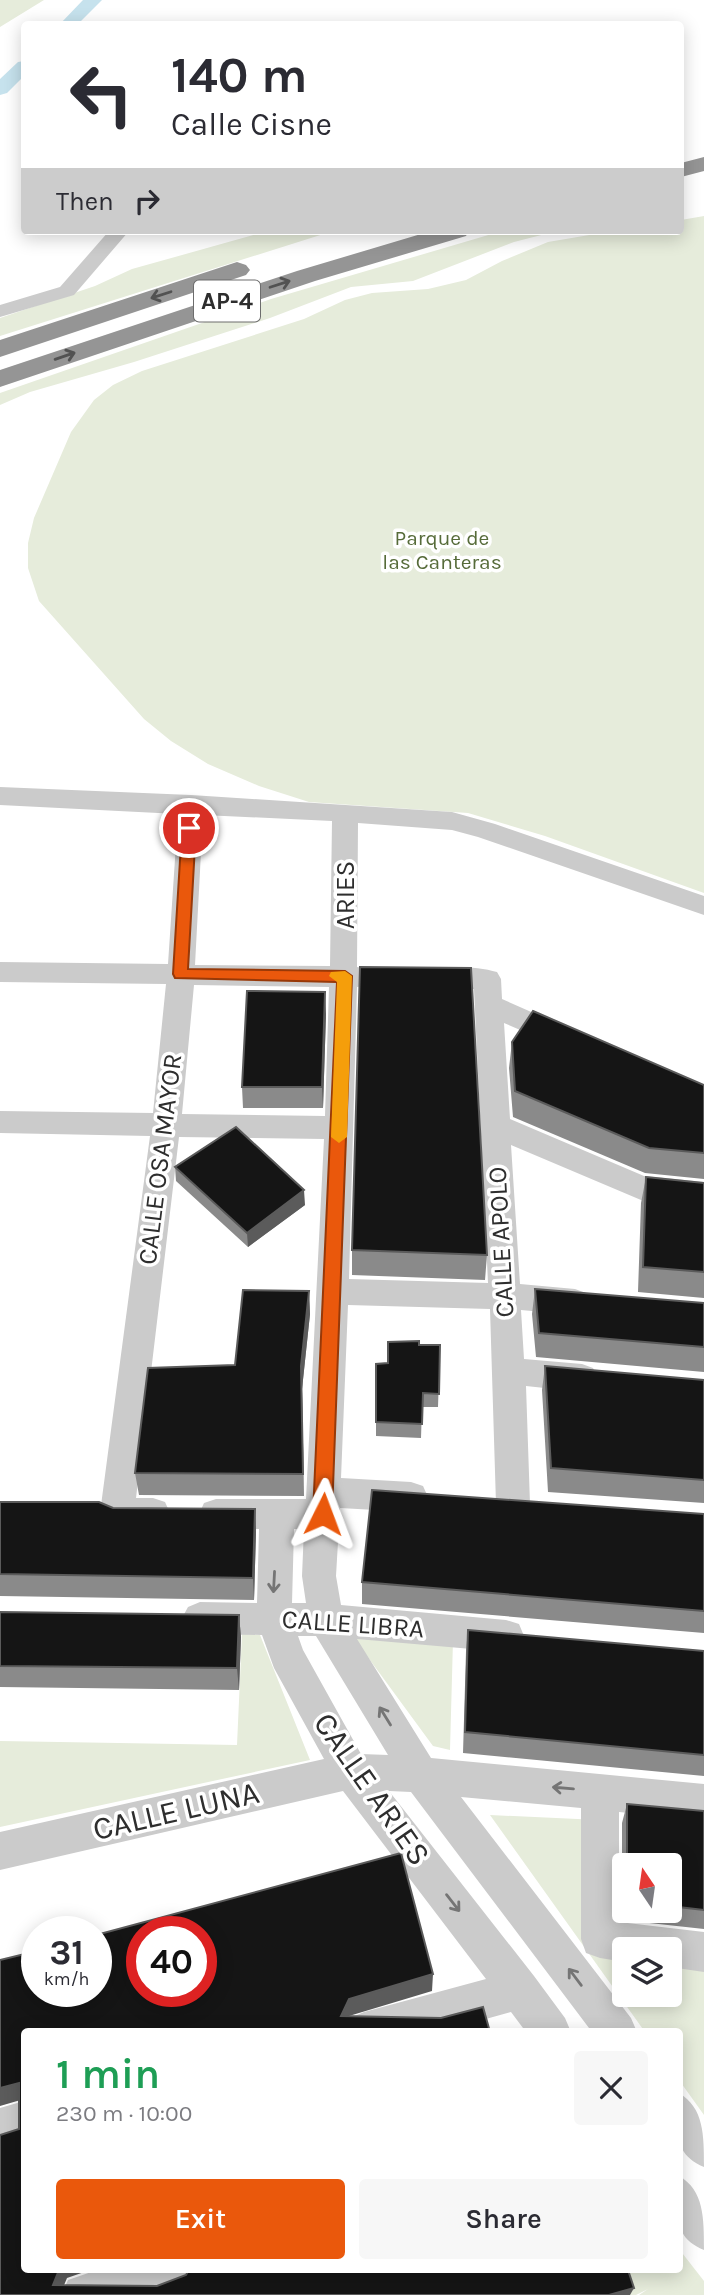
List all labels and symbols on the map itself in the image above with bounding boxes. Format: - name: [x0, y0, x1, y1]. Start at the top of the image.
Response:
- one-way arrow: [269, 277, 291, 289]
- road number: AP-4: [194, 280, 260, 322]
- one-way arrow: [150, 289, 172, 302]
- one-way arrow: [53, 349, 75, 361]
- park label: Parque de las Canteras: [382, 526, 502, 574]
- pin: [159, 798, 219, 858]
- street label: ARIES: [330, 861, 361, 929]
- street label: CALLE OSA MAYOR: [132, 1052, 188, 1266]
- street label: CALLE APOLO: [482, 1166, 520, 1318]
- position arrow: [286, 1477, 360, 1551]
- one-way arrow: [267, 1571, 280, 1594]
- street label: CALLE LIBRA: [281, 1604, 425, 1644]
- street label: CALLE ARIES: [306, 1706, 438, 1872]
- one-way arrow: [378, 1707, 392, 1727]
- street label: CALLE LUNA: [89, 1774, 263, 1848]
- one-way arrow: [552, 1781, 575, 1794]
- north arrow: [612, 1853, 682, 1923]
- one-way arrow: [445, 1894, 460, 1912]
- speed limit sign: 40: [126, 1916, 217, 2007]
- one-way arrow: [568, 1969, 583, 1987]

